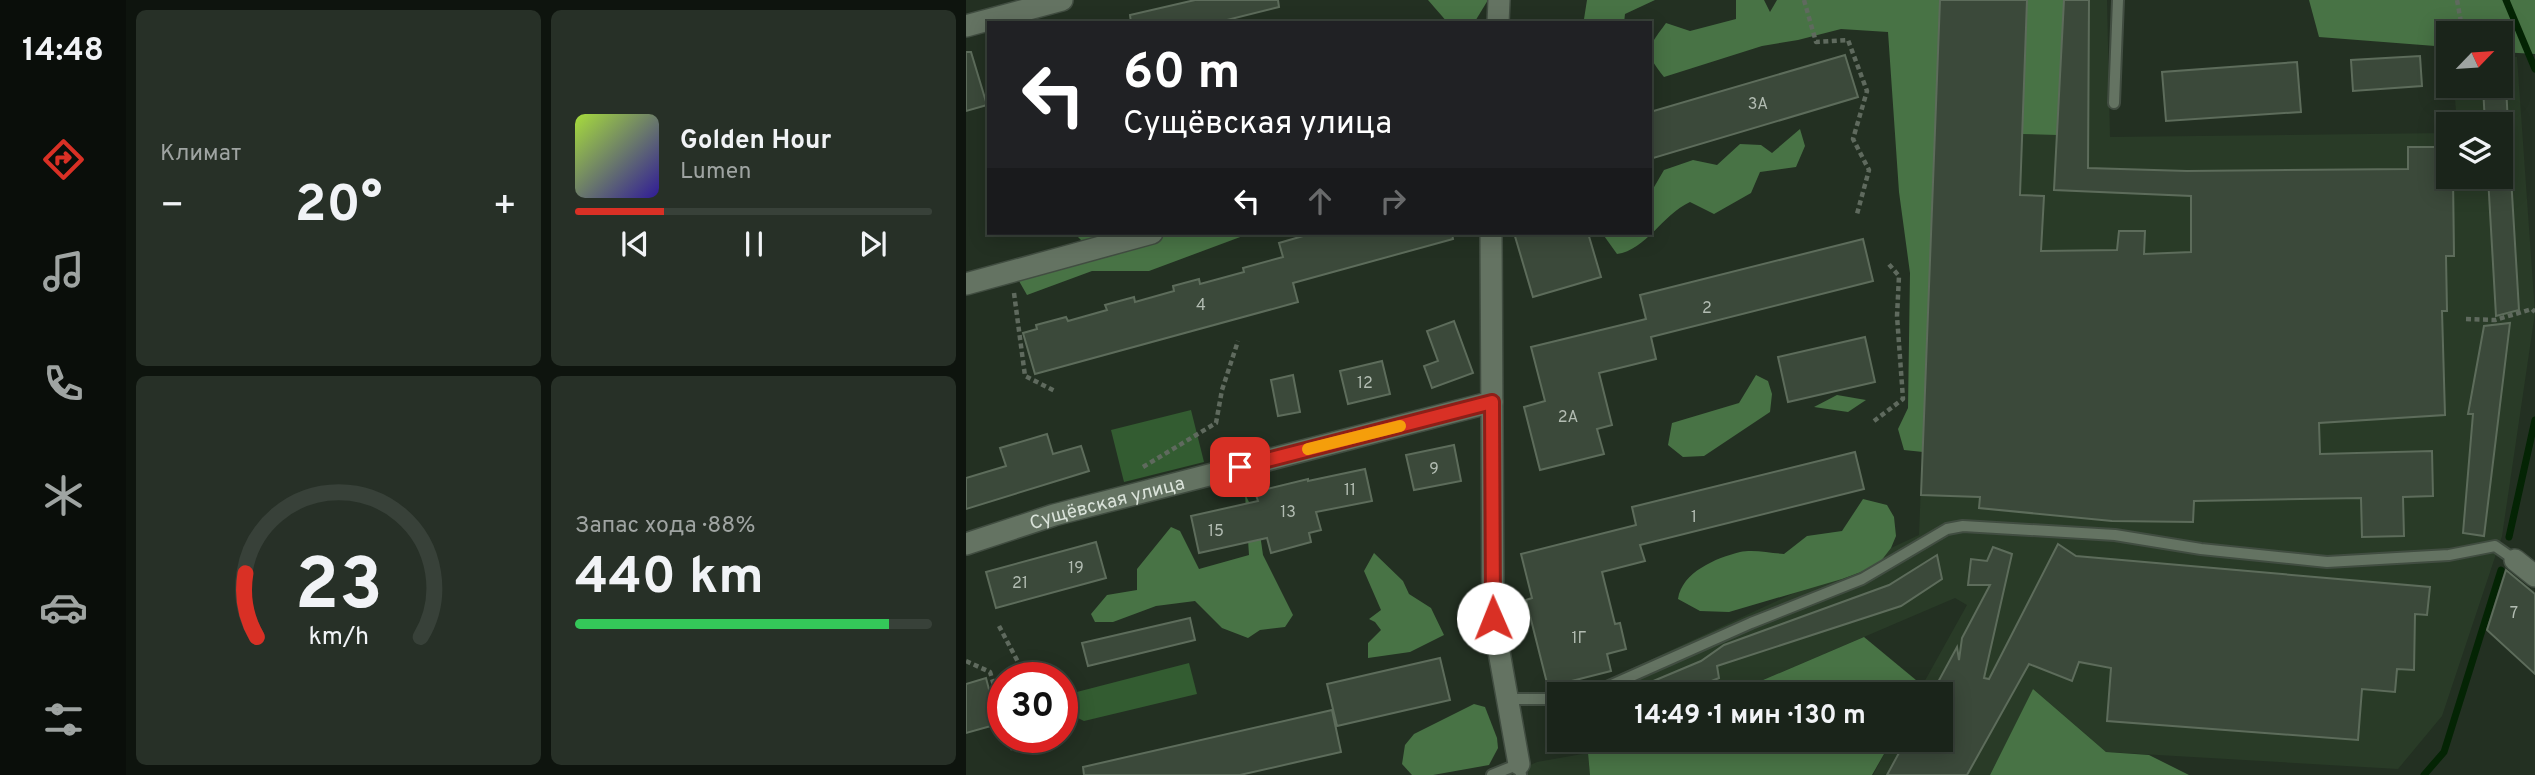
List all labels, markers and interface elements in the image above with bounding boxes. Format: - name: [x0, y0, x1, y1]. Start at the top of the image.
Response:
- north arrow: [2436, 21, 2513, 98]
- map controls: [2436, 21, 2513, 189]
- text: 14:48: [22, 32, 104, 72]
- text: 60 m: [1123, 44, 1241, 106]
- icon: left: [1008, 49, 1099, 140]
- house number: 3А: [1748, 95, 1768, 115]
- text: Сущёвская улица: [1123, 105, 1392, 145]
- button: layers: [2436, 112, 2513, 189]
- text: Golden Hour: [680, 125, 831, 158]
- icon: directions: [39, 135, 88, 184]
- text: Климат: [160, 140, 241, 169]
- text: Lumen: [680, 158, 751, 187]
- text: 20°: [295, 174, 382, 240]
- icon: left: [1228, 182, 1266, 220]
- icon: ahead: [1301, 182, 1339, 220]
- icon: right: [1374, 182, 1412, 220]
- text: −: [160, 183, 185, 232]
- text: +: [492, 183, 517, 232]
- icon: previous: [616, 225, 654, 263]
- icon: pause: [735, 225, 773, 263]
- icon: next: [854, 225, 892, 263]
- icon: music: [39, 247, 88, 296]
- house number: 4: [1196, 296, 1206, 316]
- house number: 2: [1702, 299, 1712, 319]
- icon: phone: [39, 359, 88, 408]
- house number: 12: [1357, 374, 1373, 394]
- house number: 2А: [1558, 408, 1578, 428]
- pin: [1210, 437, 1270, 497]
- icon: arrive: [1221, 448, 1259, 486]
- house number: 9: [1429, 460, 1439, 480]
- icon: climate: [39, 471, 88, 520]
- street label: Сущёвская улица: [1027, 472, 1188, 536]
- house number: 11: [1344, 481, 1356, 501]
- house number: 13: [1280, 503, 1296, 523]
- house number: 1: [1691, 508, 1697, 528]
- text: Запас хода · 88%: [575, 512, 755, 541]
- house number: 15: [1208, 522, 1224, 542]
- text: 23: [294, 543, 383, 635]
- text: 440 km: [575, 546, 764, 612]
- house number: 19: [1068, 559, 1084, 579]
- house number: 21: [1012, 574, 1028, 594]
- position arrow: [1456, 581, 1530, 655]
- icon: car: [39, 583, 88, 632]
- house number: 7: [2510, 604, 2518, 624]
- text: km/h: [308, 621, 369, 653]
- house number: 1Г: [1571, 629, 1587, 649]
- speed limit sign: 30: [987, 662, 1078, 753]
- icon: filters: [39, 695, 88, 744]
- text: 14:49 · 1 мин · 130 m: [1634, 700, 1866, 733]

